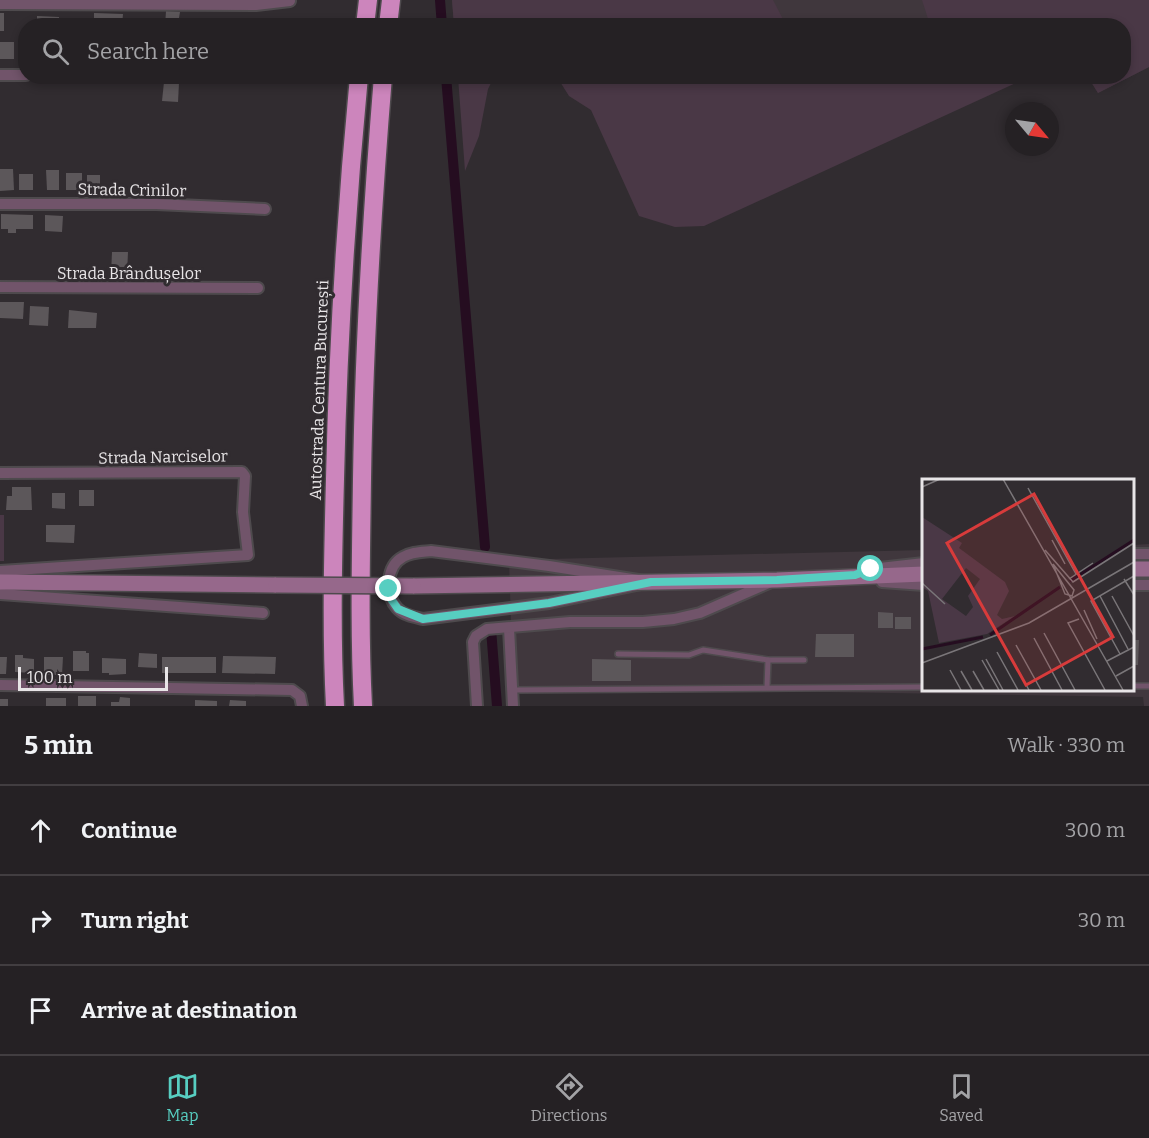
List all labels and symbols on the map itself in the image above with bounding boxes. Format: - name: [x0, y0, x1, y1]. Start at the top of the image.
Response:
- north arrow: [1005, 102, 1059, 156]
- street label: Strada Crinilor: [77, 180, 187, 200]
- street label: Strada Brândușelor: [57, 264, 201, 284]
- street label: Autostrada Centura București: [306, 279, 333, 500]
- street label: Strada Narciselor: [98, 446, 228, 468]
- inset map: [922, 479, 1134, 691]
- route start: [857, 555, 883, 581]
- route end: [375, 575, 401, 601]
- scale bar: [18, 664, 168, 692]

